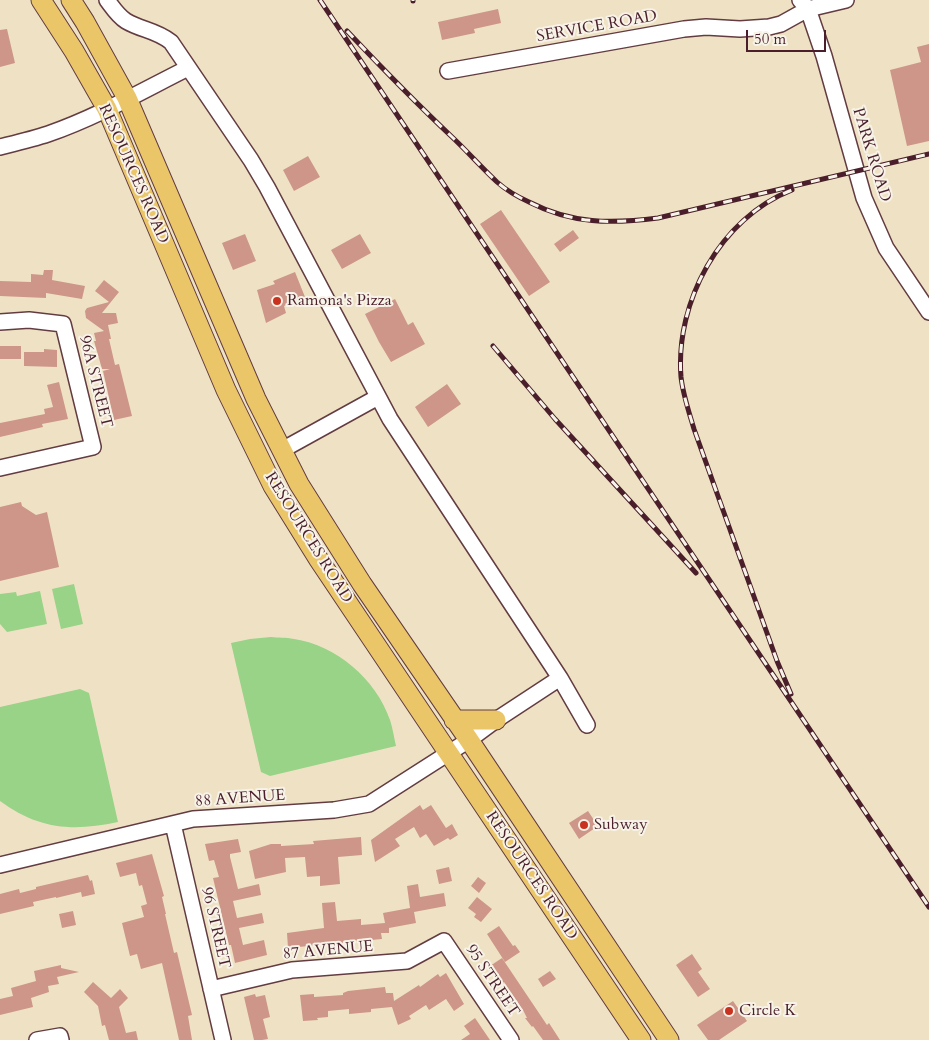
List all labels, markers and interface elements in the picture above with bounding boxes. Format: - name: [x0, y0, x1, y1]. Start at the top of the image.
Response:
- street label: SERVICE ROAD: [535, 7, 659, 47]
- scale bar: [749, 20, 829, 52]
- text: 50 m: [754, 29, 786, 49]
- street label: RESOURCES ROAD: [94, 101, 172, 247]
- street label: PARK ROAD: [848, 106, 894, 204]
- place label: Ramona's Pizza: [287, 291, 392, 311]
- marker: Ramona's Pizza: [271, 295, 283, 307]
- street label: 96A STREET: [74, 334, 116, 430]
- street label: RESOURCES ROAD: [260, 469, 356, 607]
- street label: 88 AVENUE: [194, 786, 286, 812]
- street label: RESOURCES ROAD: [481, 808, 581, 944]
- place label: Subway: [594, 815, 648, 835]
- marker: Subway: [578, 819, 590, 831]
- street label: 96 STREET: [196, 885, 234, 971]
- street label: 87 AVENUE: [282, 938, 374, 964]
- street label: 95 STREET: [461, 941, 523, 1021]
- place label: Circle K: [739, 1001, 796, 1021]
- marker: Circle K: [723, 1005, 735, 1017]

